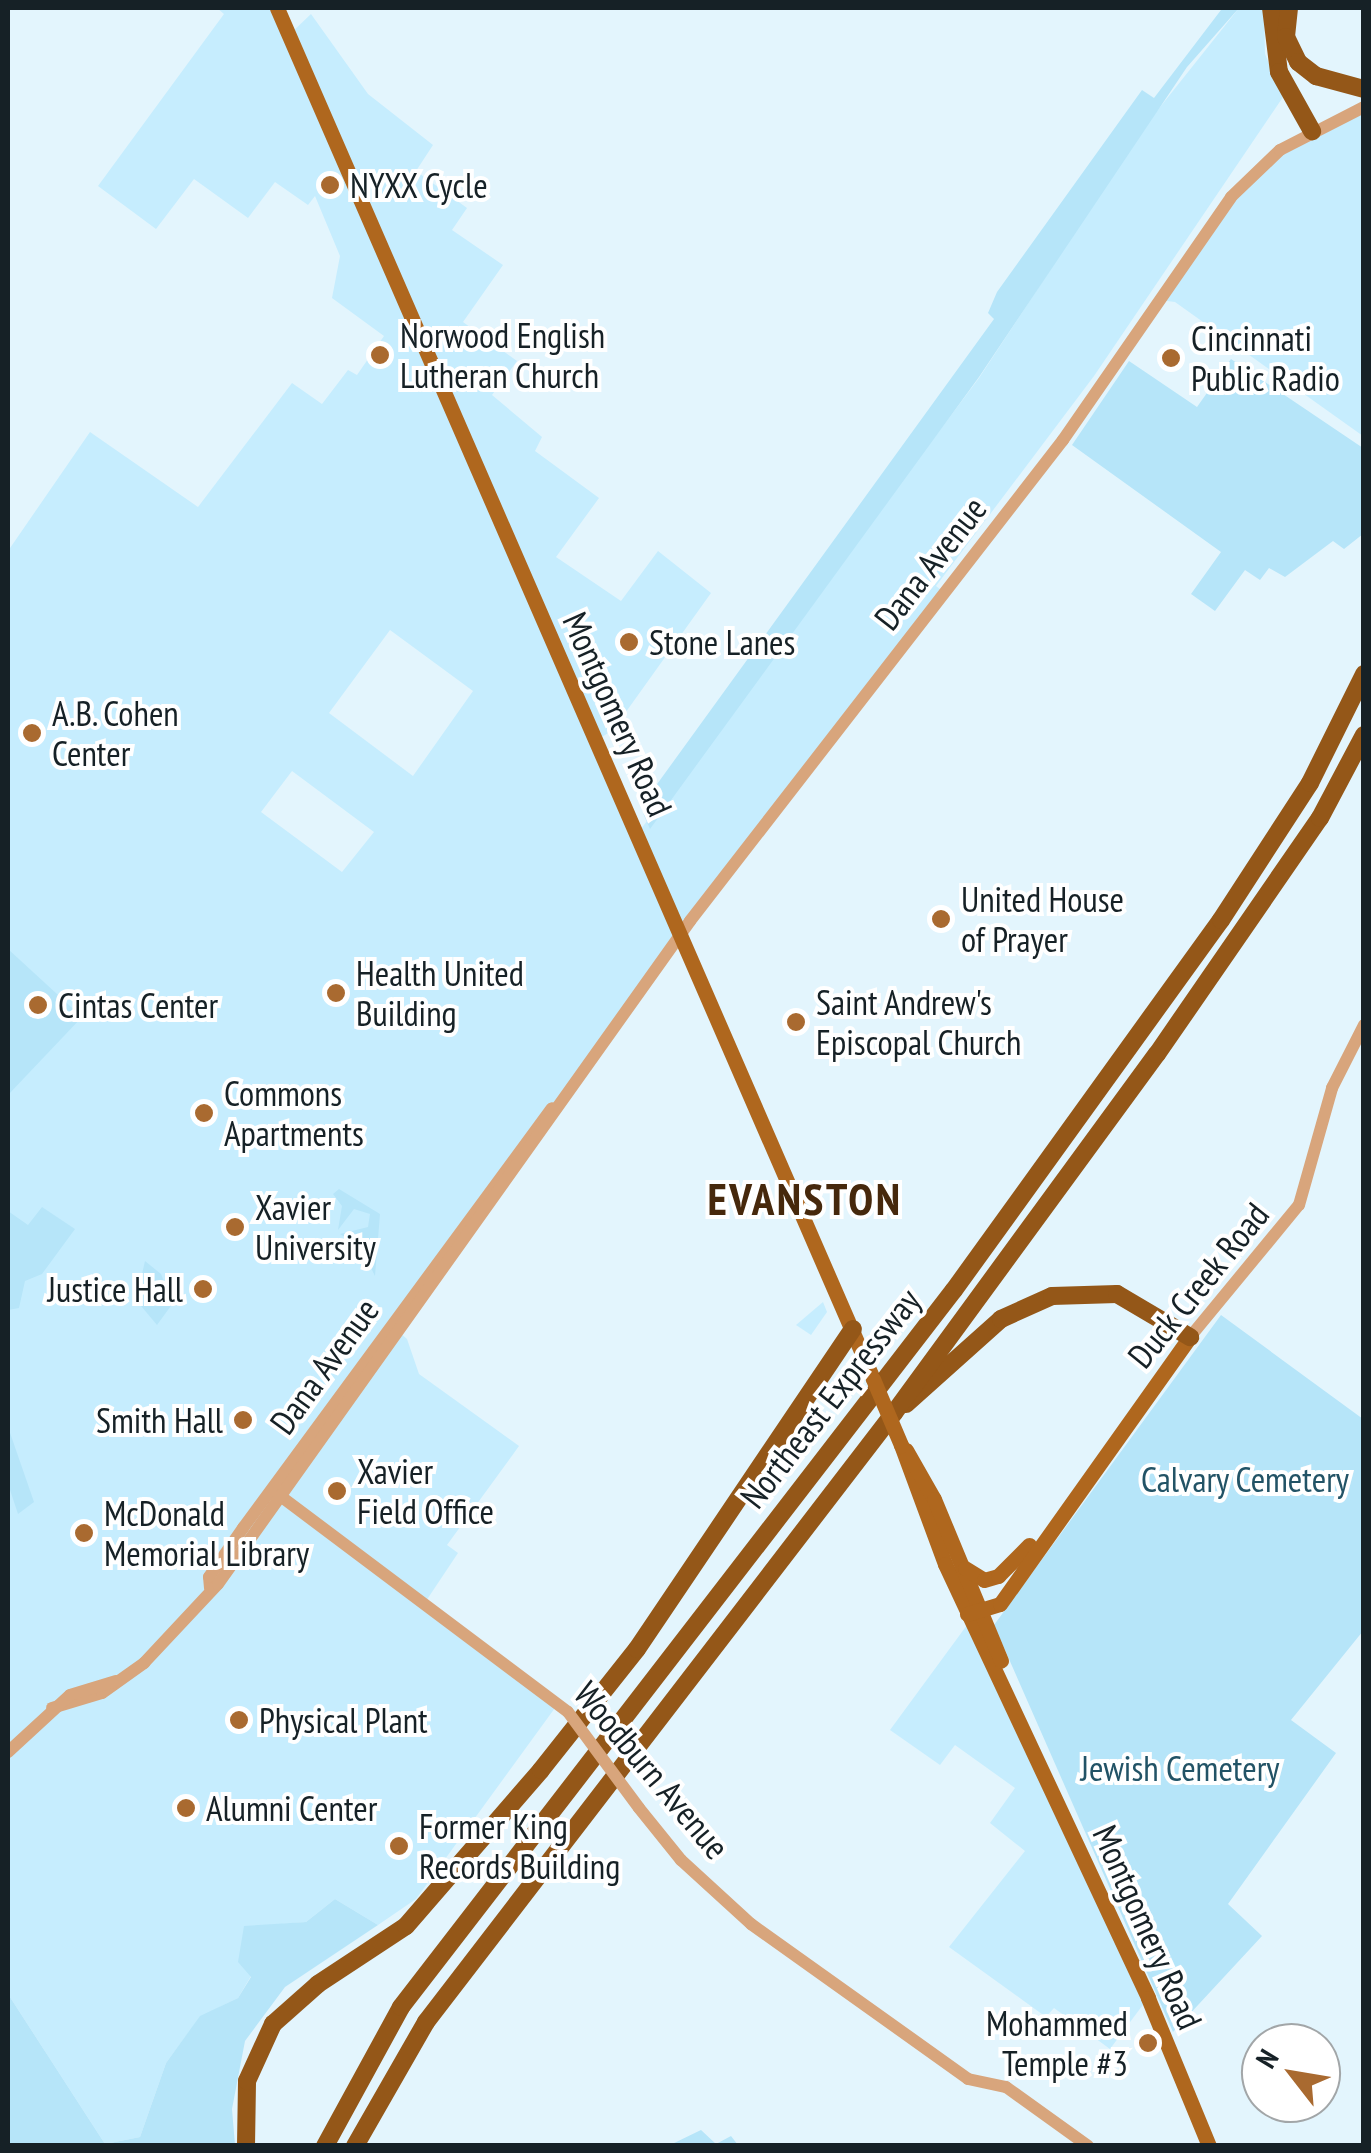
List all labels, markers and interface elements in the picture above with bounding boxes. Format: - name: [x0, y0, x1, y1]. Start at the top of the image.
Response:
- place label: NYXX Cycle: [350, 164, 488, 206]
- marker: NYXX Cycle: [319, 174, 341, 196]
- place label: Norwood English Lutheran Church: [400, 314, 605, 396]
- place label: Cincinnati Public Radio: [1191, 317, 1341, 399]
- marker: Norwood English Lutheran Church: [369, 344, 391, 366]
- marker: Cincinnati Public Radio: [1160, 347, 1182, 369]
- street label: Dana Avenue: [865, 488, 995, 638]
- street label: Montgomery Road: [554, 605, 682, 823]
- place label: Stone Lanes: [649, 621, 795, 663]
- marker: Stone Lanes: [618, 631, 640, 653]
- place label: A.B. Cohen Center: [52, 692, 181, 774]
- marker: A.B. Cohen Center: [21, 722, 43, 744]
- place label: United House of Prayer: [961, 878, 1124, 960]
- marker: United House of Prayer: [930, 908, 952, 930]
- place label: Health United Building: [356, 952, 524, 1034]
- place label: Saint Andrew's Episcopal Church: [816, 981, 1022, 1063]
- marker: Health United Building: [325, 982, 347, 1004]
- place label: Cintas Center: [58, 984, 218, 1026]
- marker: Cintas Center: [27, 994, 49, 1016]
- marker: Saint Andrew's Episcopal Church: [785, 1011, 807, 1033]
- place label: Commons Apartments: [224, 1072, 364, 1154]
- marker: Commons Apartments: [193, 1102, 215, 1124]
- district label: EVANSTON: [707, 1172, 903, 1226]
- place label: Xavier University: [255, 1186, 376, 1268]
- street label: Duck Creek Road: [1118, 1193, 1278, 1377]
- marker: Xavier University: [224, 1216, 246, 1238]
- place label: Justice Hall: [48, 1268, 183, 1310]
- marker: Justice Hall: [192, 1278, 214, 1300]
- street label: Northeast Expressway: [731, 1280, 929, 1516]
- street label: Dana Avenue: [261, 1290, 387, 1442]
- place label: Smith Hall: [96, 1399, 223, 1441]
- marker: Smith Hall: [232, 1409, 254, 1431]
- place label: Xavier Field Office: [357, 1450, 494, 1532]
- park label: Calvary Cemetery: [1141, 1458, 1349, 1500]
- marker: Xavier Field Office: [326, 1480, 348, 1502]
- place label: McDonald Memorial Library: [104, 1492, 309, 1574]
- marker: McDonald Memorial Library: [73, 1522, 95, 1544]
- street label: Woodburn Avenue: [566, 1673, 738, 1867]
- place label: Physical Plant: [259, 1699, 428, 1741]
- marker: Physical Plant: [228, 1709, 250, 1731]
- park label: Jewish Cemetery: [1081, 1747, 1279, 1789]
- place label: Alumni Center: [206, 1787, 377, 1829]
- marker: Alumni Center: [175, 1797, 197, 1819]
- place label: Former King Records Building: [419, 1805, 620, 1887]
- street label: Montgomery Road: [1084, 1818, 1212, 2036]
- marker: Former King Records Building: [388, 1835, 410, 1857]
- place label: Mohammed Temple #3: [986, 2002, 1128, 2084]
- north arrow: [1241, 2023, 1341, 2123]
- marker: Mohammed Temple #3: [1137, 2032, 1159, 2054]
- text: N: [1247, 2042, 1286, 2074]

